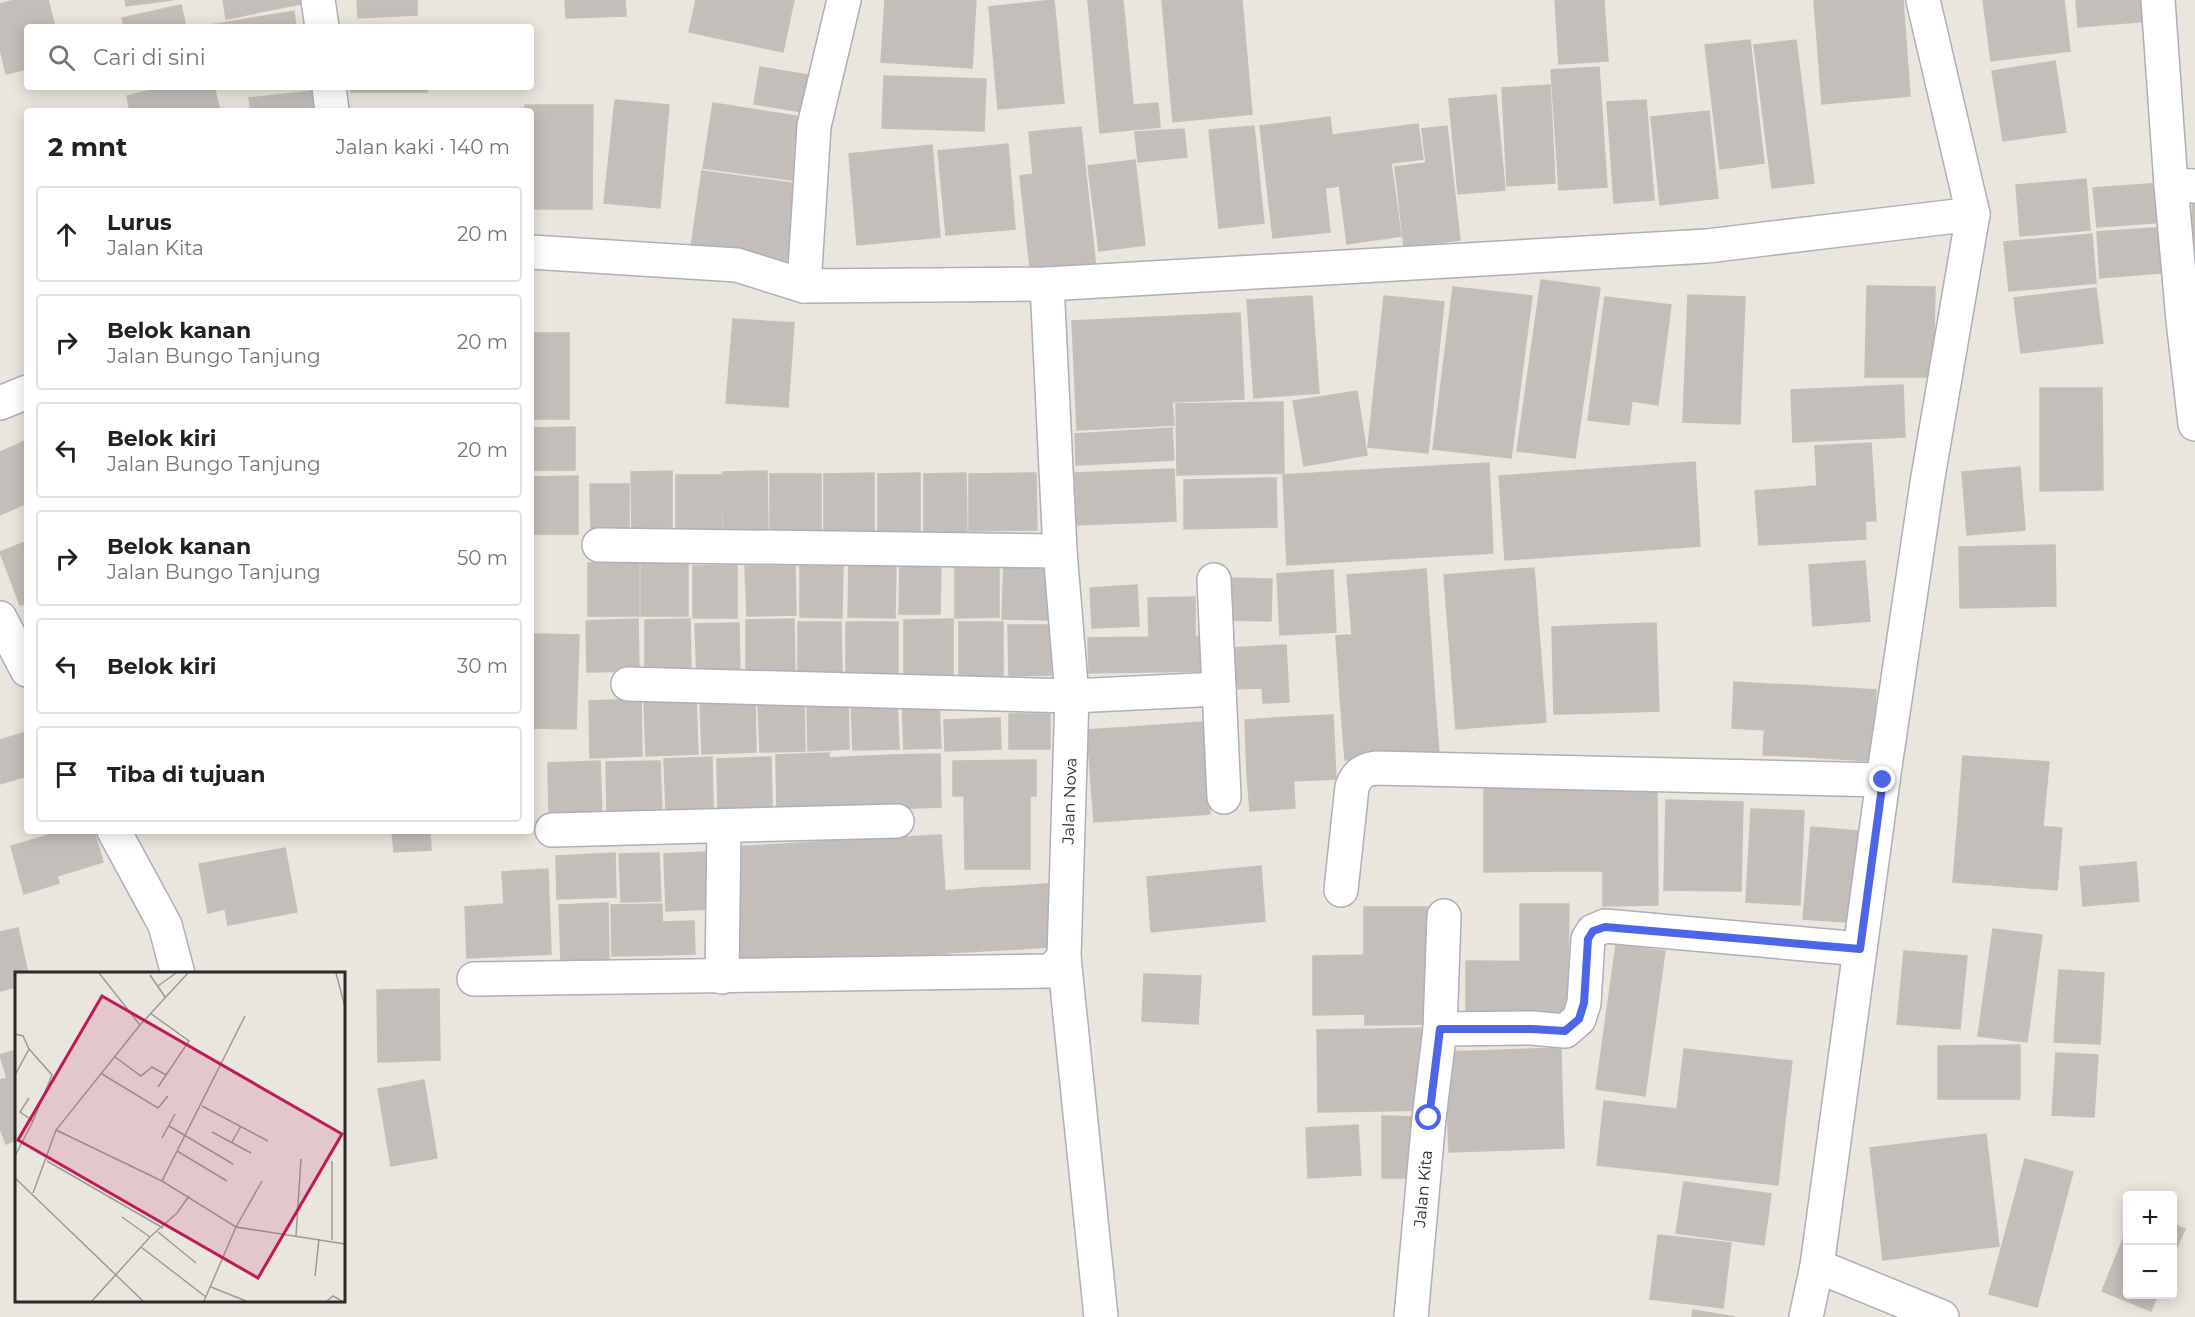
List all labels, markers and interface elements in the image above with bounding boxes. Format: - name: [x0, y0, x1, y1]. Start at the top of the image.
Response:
- search box: [24, 24, 534, 90]
- icon: search: [45, 41, 78, 74]
- text: Cari di sini: [93, 44, 206, 71]
- text: 2 mnt: [48, 131, 127, 163]
- text: Jalan kaki · 140 m: [336, 135, 510, 159]
- text: Lurus: [107, 209, 172, 236]
- icon: ahead: [50, 218, 83, 251]
- text: 20 m: [457, 222, 508, 246]
- text: Jalan Kita: [107, 236, 204, 260]
- text: Belok kanan: [107, 317, 251, 344]
- icon: right: [50, 326, 83, 359]
- text: 20 m: [457, 330, 508, 354]
- text: Jalan Bungo Tanjung: [107, 344, 321, 368]
- text: Belok kiri: [107, 425, 216, 452]
- icon: left: [50, 434, 83, 467]
- text: 20 m: [457, 438, 508, 462]
- text: Jalan Bungo Tanjung: [107, 452, 321, 476]
- text: Belok kanan: [107, 533, 251, 560]
- icon: right: [50, 542, 83, 575]
- text: 50 m: [457, 546, 508, 570]
- text: Jalan Bungo Tanjung: [107, 560, 321, 584]
- icon: left: [50, 650, 83, 683]
- text: Belok kiri: [107, 653, 216, 680]
- text: 30 m: [457, 654, 508, 678]
- street label: Jalan Nova: [1058, 757, 1081, 846]
- icon: arrive: [50, 758, 83, 791]
- text: Tiba di tujuan: [107, 761, 265, 788]
- route end: [1869, 766, 1895, 792]
- inset map: [15, 972, 345, 1302]
- route start: [1415, 1104, 1441, 1130]
- street label: Jalan Kita: [1410, 1149, 1436, 1229]
- map controls: [2123, 1191, 2177, 1299]
- button: +: [2123, 1191, 2177, 1245]
- button: −: [2123, 1245, 2177, 1299]

